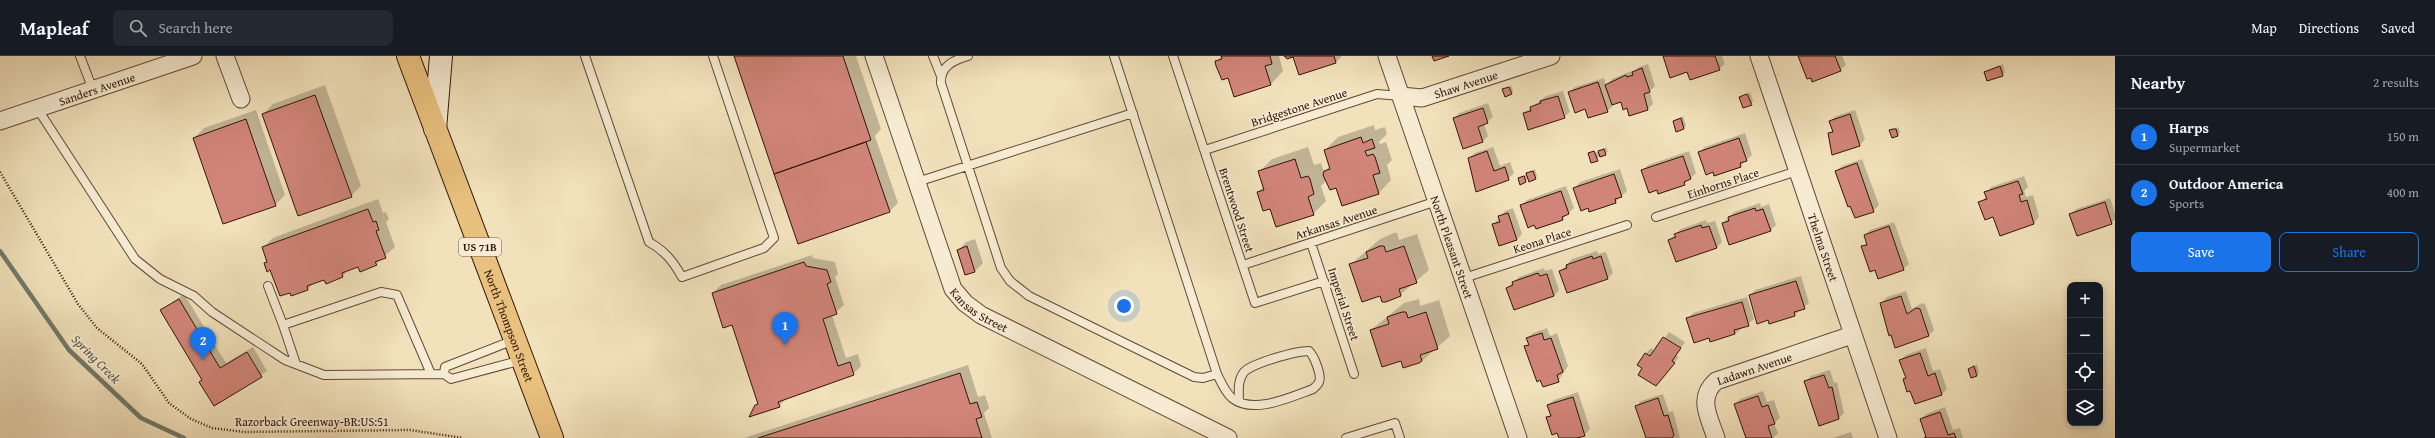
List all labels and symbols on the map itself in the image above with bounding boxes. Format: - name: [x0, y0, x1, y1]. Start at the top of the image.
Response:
- street label: Shaw Avenue: [1432, 65, 1500, 102]
- street label: Sanders Avenue: [56, 68, 137, 109]
- street label: Bridgestone Avenue: [1249, 83, 1350, 131]
- street label: Einhorns Place: [1685, 163, 1761, 203]
- street label: Brentwood Street: [1215, 165, 1259, 255]
- street label: North Pleasant Street: [1427, 193, 1478, 302]
- street label: Arkansas Avenue: [1293, 201, 1380, 243]
- street label: Thelma Street: [1804, 211, 1843, 284]
- street label: Keona Place: [1511, 222, 1574, 257]
- road number: US 71B: [459, 238, 501, 256]
- street label: Imperial Street: [1324, 265, 1364, 343]
- street label: North Thompson Street: [481, 267, 539, 385]
- street label: Kansas Street: [947, 284, 1012, 336]
- your location: [1114, 296, 1134, 316]
- pin: 1: [772, 312, 798, 345]
- pin: 2: [190, 327, 216, 360]
- water label: Spring Creek: [67, 330, 125, 388]
- street label: Ladawn Avenue: [1714, 347, 1794, 389]
- street label: Razorback Greenway-BR:US:51: [235, 413, 389, 430]

